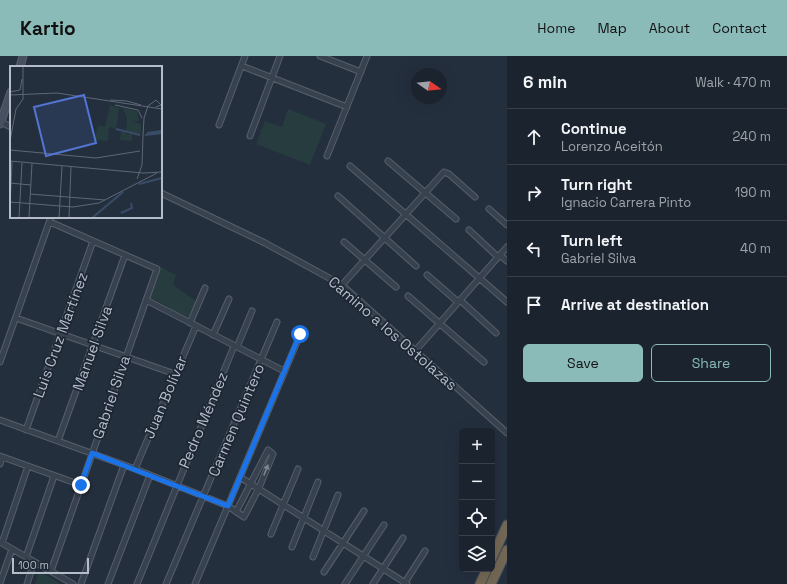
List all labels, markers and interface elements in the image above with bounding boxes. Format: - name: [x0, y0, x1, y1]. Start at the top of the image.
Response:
- text: Kartio: [20, 16, 76, 41]
- text: Home: [537, 19, 575, 37]
- text: Map: [597, 19, 627, 37]
- text: About: [649, 19, 690, 37]
- text: Contact: [712, 19, 767, 37]
- inset map: [10, 66, 162, 218]
- north arrow: [411, 68, 447, 104]
- text: 6 min: [523, 71, 567, 93]
- text: Walk · 470 m: [695, 74, 771, 91]
- text: Continue: [561, 119, 627, 138]
- icon: ahead: [523, 126, 545, 148]
- text: 240 m: [733, 128, 771, 145]
- text: Lorenzo Aceitón: [561, 138, 663, 155]
- text: Turn right: [561, 175, 632, 194]
- icon: right: [523, 182, 545, 204]
- text: 190 m: [735, 184, 771, 201]
- text: Ignacio Carrera Pinto: [561, 194, 691, 211]
- text: Turn left: [561, 231, 623, 250]
- icon: left: [523, 238, 545, 260]
- text: 40 m: [740, 240, 771, 257]
- text: Gabriel Silva: [561, 250, 636, 267]
- street label: Luis Cruz Martínez: [28, 270, 92, 400]
- street label: Camino a los Ostolazas: [325, 272, 461, 394]
- icon: arrive: [523, 294, 545, 316]
- text: Arrive at destination: [561, 295, 709, 314]
- street label: Manuel Silva: [68, 302, 116, 393]
- route start: [291, 325, 309, 343]
- button: Save: [523, 344, 643, 382]
- button: Share: [651, 344, 771, 382]
- street label: Gabriel Silva: [88, 352, 134, 441]
- street label: Juan Bolívar: [139, 352, 191, 441]
- street label: Carmen Quintero: [204, 361, 268, 479]
- street label: Pedro Méndez: [174, 369, 232, 471]
- map controls: [459, 428, 495, 572]
- button: +: [459, 428, 495, 464]
- button: −: [459, 464, 495, 500]
- one-way arrow: [263, 465, 269, 476]
- route end: [72, 476, 90, 494]
- button: locate: [459, 500, 495, 536]
- button: layers: [459, 536, 495, 572]
- scale bar: [12, 556, 89, 575]
- text: 100 m: [18, 558, 49, 572]

